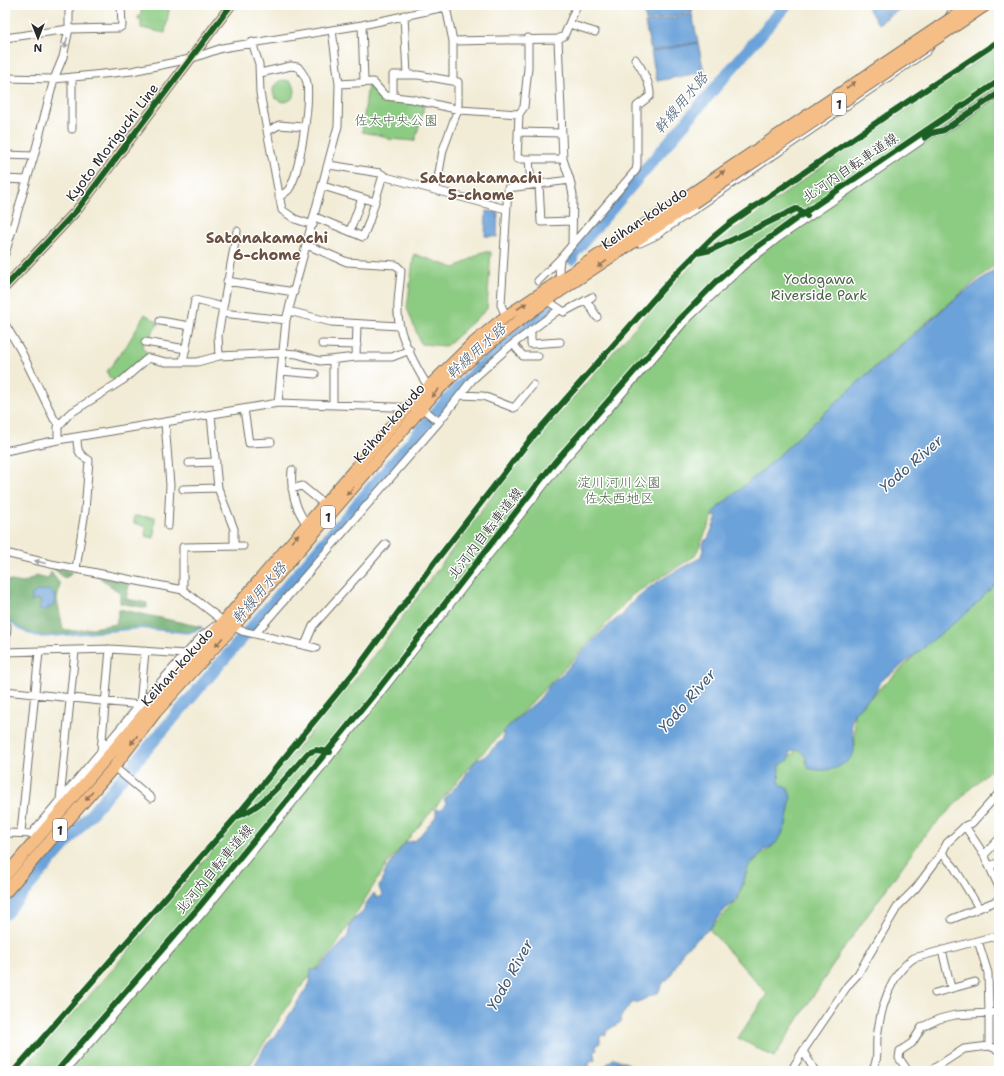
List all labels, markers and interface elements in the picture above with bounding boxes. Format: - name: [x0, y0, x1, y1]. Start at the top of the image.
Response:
- north arrow: [18, 18, 58, 58]
- one-way arrow: [62, 36, 68, 49]
- text: N: [33, 40, 42, 55]
- water label: 幹線用水路: [649, 67, 713, 138]
- street label: Kyoto Moriguchi Line: [62, 79, 162, 205]
- one-way arrow: [846, 82, 857, 89]
- road number: 1: [832, 93, 846, 115]
- park label: 佐太中央公園: [354, 111, 438, 129]
- street label: 北河内自転車道線: [799, 128, 901, 206]
- district label: Satanakamachi 5-chome: [420, 168, 542, 205]
- one-way arrow: [715, 170, 726, 178]
- street label: Keihan-kokudo: [598, 183, 690, 253]
- district label: Satanakamachi 6-chome: [206, 228, 328, 265]
- one-way arrow: [597, 260, 608, 268]
- park label: Yodogawa Riverside Park: [771, 270, 867, 304]
- one-way arrow: [516, 302, 528, 309]
- water label: 幹線用水路: [441, 318, 511, 384]
- street label: Keihan-kokudo: [349, 379, 429, 467]
- one-way arrow: [431, 387, 440, 398]
- water label: Yodo River: [875, 430, 948, 497]
- park label: 淀川河川公園 佐太西地区: [577, 473, 661, 507]
- street label: 北河内自転車道線: [443, 483, 527, 583]
- one-way arrow: [346, 486, 355, 496]
- road number: 1: [321, 506, 335, 528]
- one-way arrow: [290, 533, 299, 543]
- water label: 幹線用水路: [227, 557, 292, 628]
- one-way arrow: [34, 558, 47, 564]
- street label: Keihan-kokudo: [137, 624, 217, 710]
- one-way arrow: [215, 637, 224, 647]
- water label: Yodo River: [654, 664, 721, 737]
- one-way arrow: [130, 735, 139, 746]
- one-way arrow: [84, 791, 93, 802]
- road number: 1: [53, 819, 67, 841]
- street label: 北河内自転車道線: [171, 820, 257, 918]
- water label: Yodo River: [482, 935, 538, 1014]

